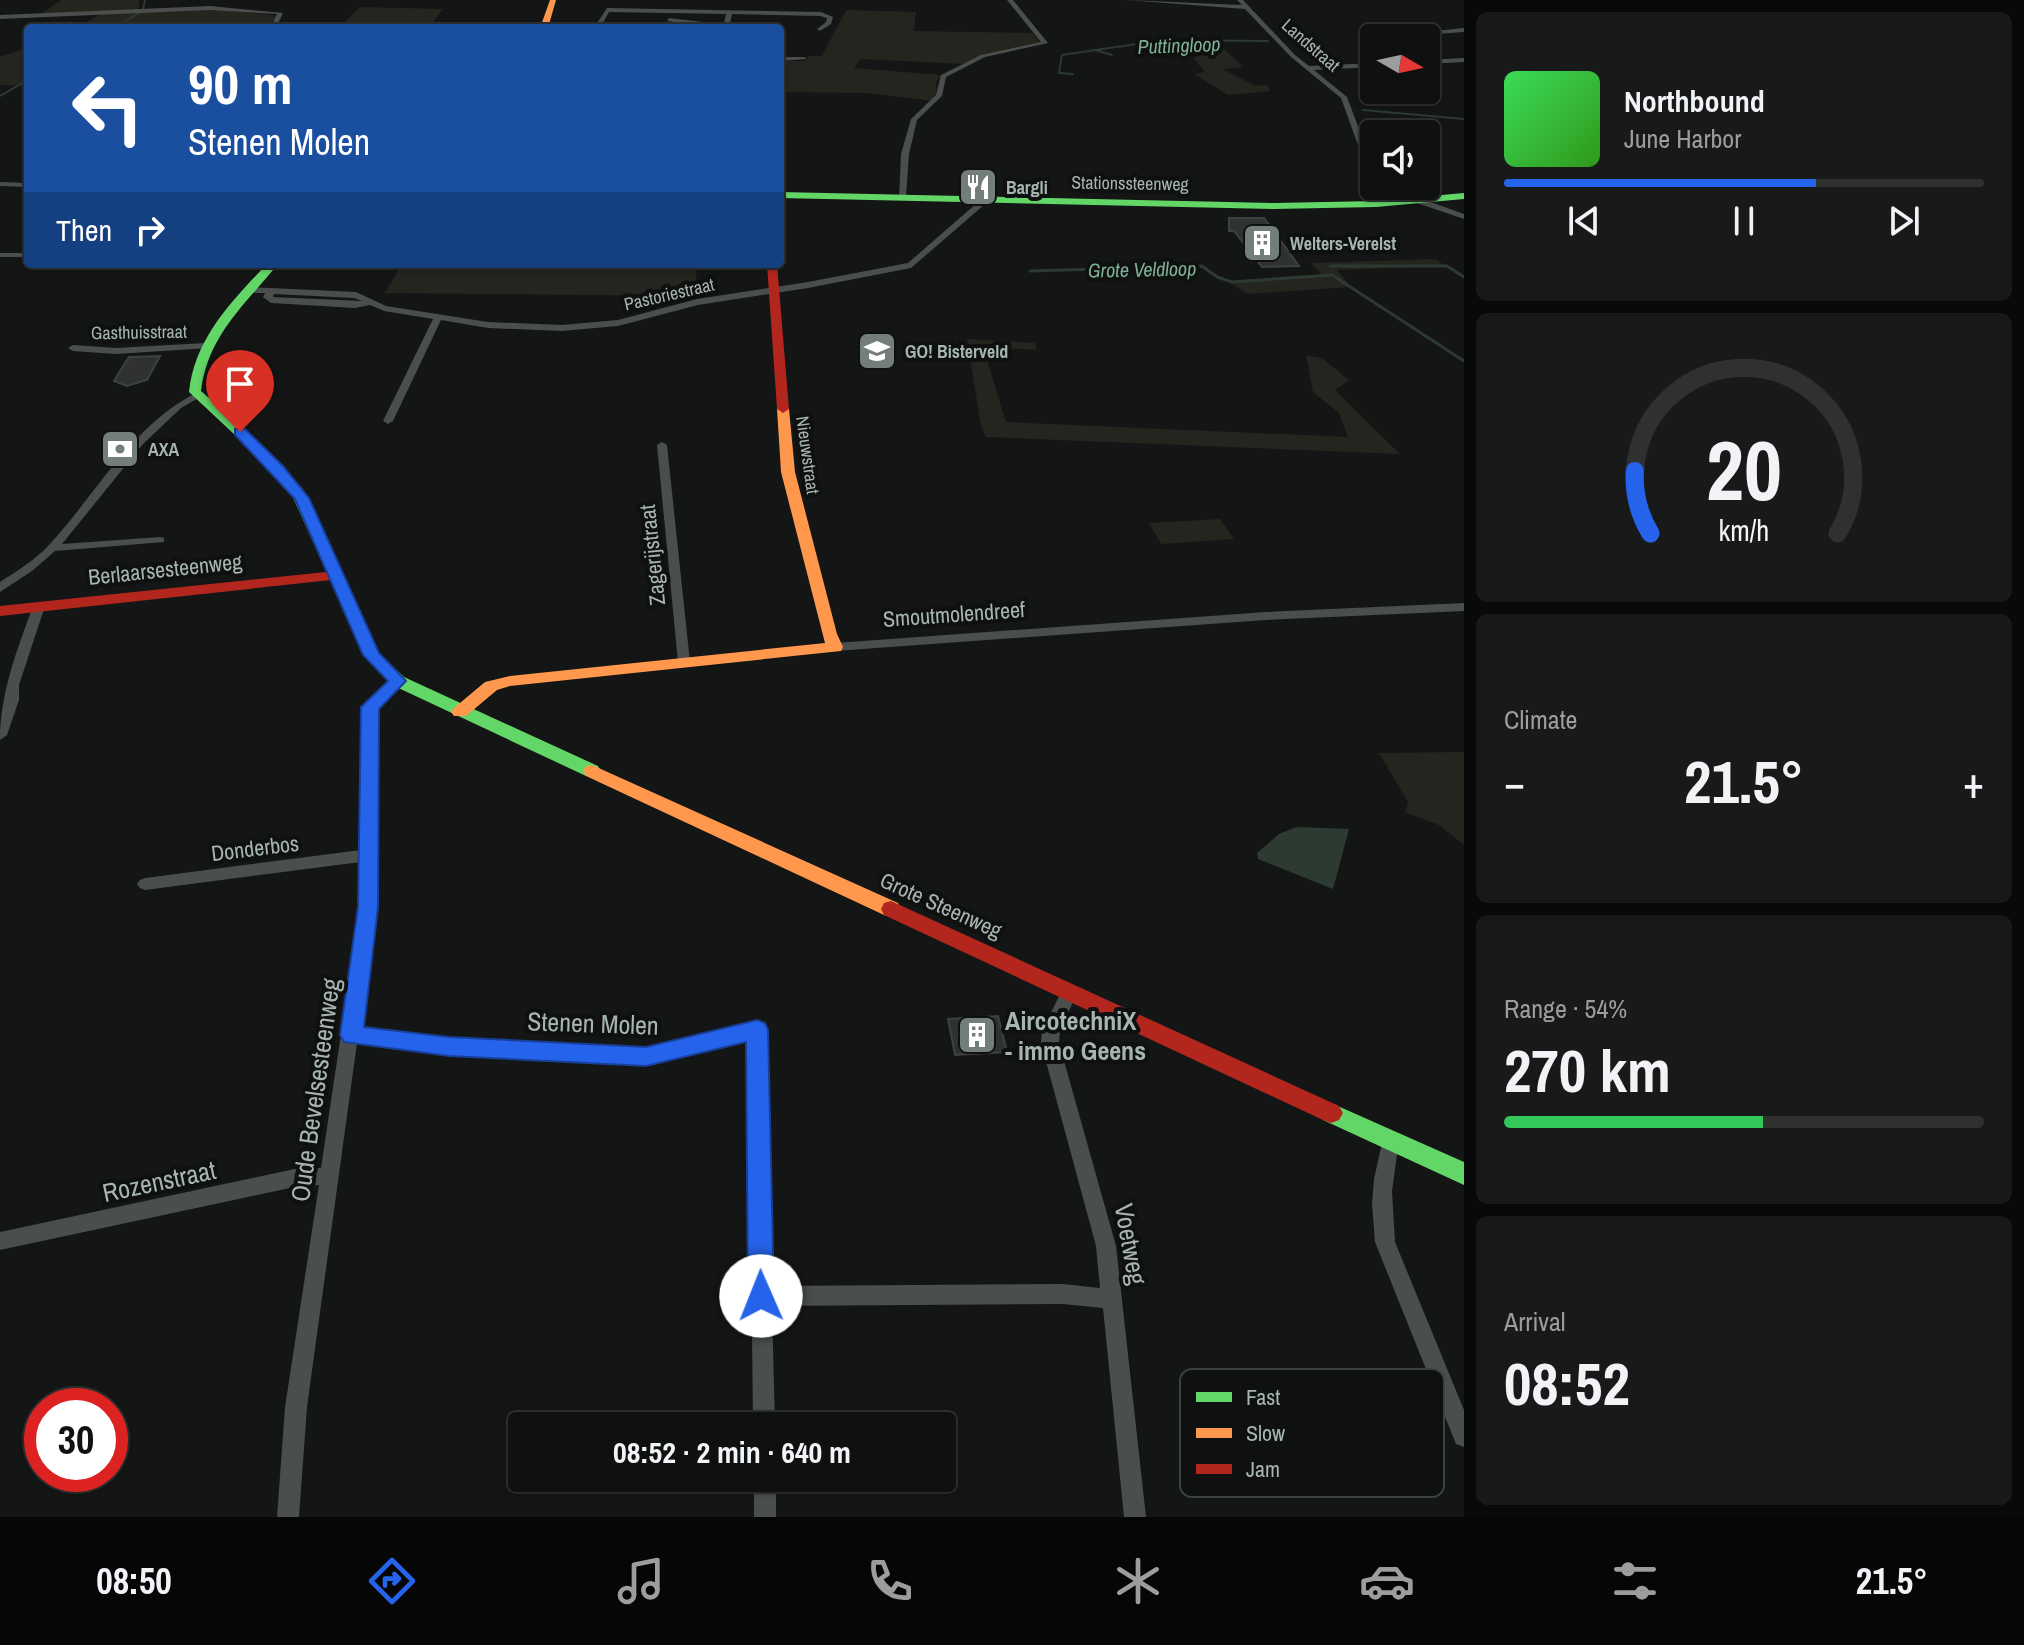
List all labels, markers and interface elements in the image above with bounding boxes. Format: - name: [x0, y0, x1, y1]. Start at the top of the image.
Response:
- street label: Landstraat: [1276, 13, 1346, 77]
- north arrow: [1360, 24, 1440, 104]
- map controls: [1360, 24, 1440, 200]
- water label: Puttingloop: [1137, 30, 1221, 60]
- text: 90 m: [188, 46, 293, 121]
- icon: left: [56, 56, 160, 160]
- text: Northbound: [1624, 81, 1765, 121]
- text: Stenen Molen: [188, 118, 370, 166]
- button: sound: [1360, 120, 1440, 200]
- text: June Harbor: [1624, 121, 1741, 156]
- restaurant icon: Bargli: [957, 166, 999, 208]
- street label: Stationssteenweg: [1071, 169, 1190, 197]
- place label: Bargli: [1006, 175, 1048, 200]
- icon: previous: [1562, 199, 1606, 243]
- icon: pause: [1722, 199, 1766, 243]
- icon: next: [1882, 199, 1926, 243]
- icon: right: [128, 208, 172, 252]
- text: Then: [56, 210, 112, 250]
- building icon: Welters-Verelst: [1241, 222, 1283, 264]
- place label: Welters-Verelst: [1290, 231, 1396, 256]
- water label: Grote Veldloop: [1088, 255, 1196, 283]
- street label: Pastoriestraat: [621, 271, 717, 317]
- street label: Gasthuisstraat: [91, 319, 187, 345]
- school or university icon: GO! Bisterveld: [856, 330, 898, 372]
- place label: GO! Bisterveld: [905, 339, 1008, 364]
- pin: [206, 350, 274, 432]
- icon: arrive: [218, 362, 262, 406]
- text: 20: [1706, 413, 1782, 525]
- street label: Nieuwstraat: [790, 414, 826, 496]
- bank icon: AXA: [99, 428, 141, 470]
- place label: AXA: [148, 437, 180, 462]
- street label: Zagerijstraat: [632, 503, 672, 607]
- text: km/h: [1719, 511, 1769, 550]
- street label: Berlaarsesteenweg: [87, 546, 243, 592]
- street label: Smoutmolendreef: [882, 594, 1027, 634]
- text: Climate: [1504, 702, 1577, 737]
- text: 21.5°: [1684, 741, 1804, 822]
- text: −: [1504, 752, 1525, 812]
- text: +: [1963, 752, 1984, 812]
- street label: Donderbos: [209, 828, 301, 868]
- street label: Grote Steenweg: [875, 865, 1007, 945]
- street label: Oude Bevelsesteenweg: [282, 976, 348, 1204]
- text: Range · 54%: [1504, 991, 1627, 1026]
- street label: Stenen Molen: [527, 1003, 659, 1043]
- place label: AircotechniX - immo Geens: [1005, 1003, 1146, 1068]
- building icon: AircotechniX - immo Geens: [956, 1014, 998, 1056]
- text: 270 km: [1504, 1030, 1671, 1111]
- street label: Rozenstraat: [99, 1152, 219, 1210]
- street label: Voetweg: [1107, 1201, 1155, 1287]
- position arrow: [719, 1254, 803, 1338]
- text: Arrival: [1504, 1304, 1566, 1339]
- text: 08:52: [1504, 1343, 1630, 1424]
- legend: [1180, 1369, 1444, 1497]
- text: Fast: [1246, 1382, 1280, 1412]
- speed limit sign: 30: [24, 1388, 128, 1492]
- text: Slow: [1246, 1418, 1285, 1448]
- text: 08:52 · 2 min · 640 m: [613, 1432, 851, 1472]
- text: Jam: [1246, 1454, 1280, 1484]
- icon: directions: [364, 1553, 420, 1609]
- icon: music: [613, 1553, 669, 1609]
- icon: phone: [862, 1553, 918, 1609]
- icon: climate: [1110, 1553, 1166, 1609]
- icon: car: [1359, 1553, 1415, 1609]
- icon: filters: [1607, 1553, 1663, 1609]
- text: 08:50: [96, 1557, 172, 1605]
- text: 21.5°: [1856, 1557, 1928, 1605]

